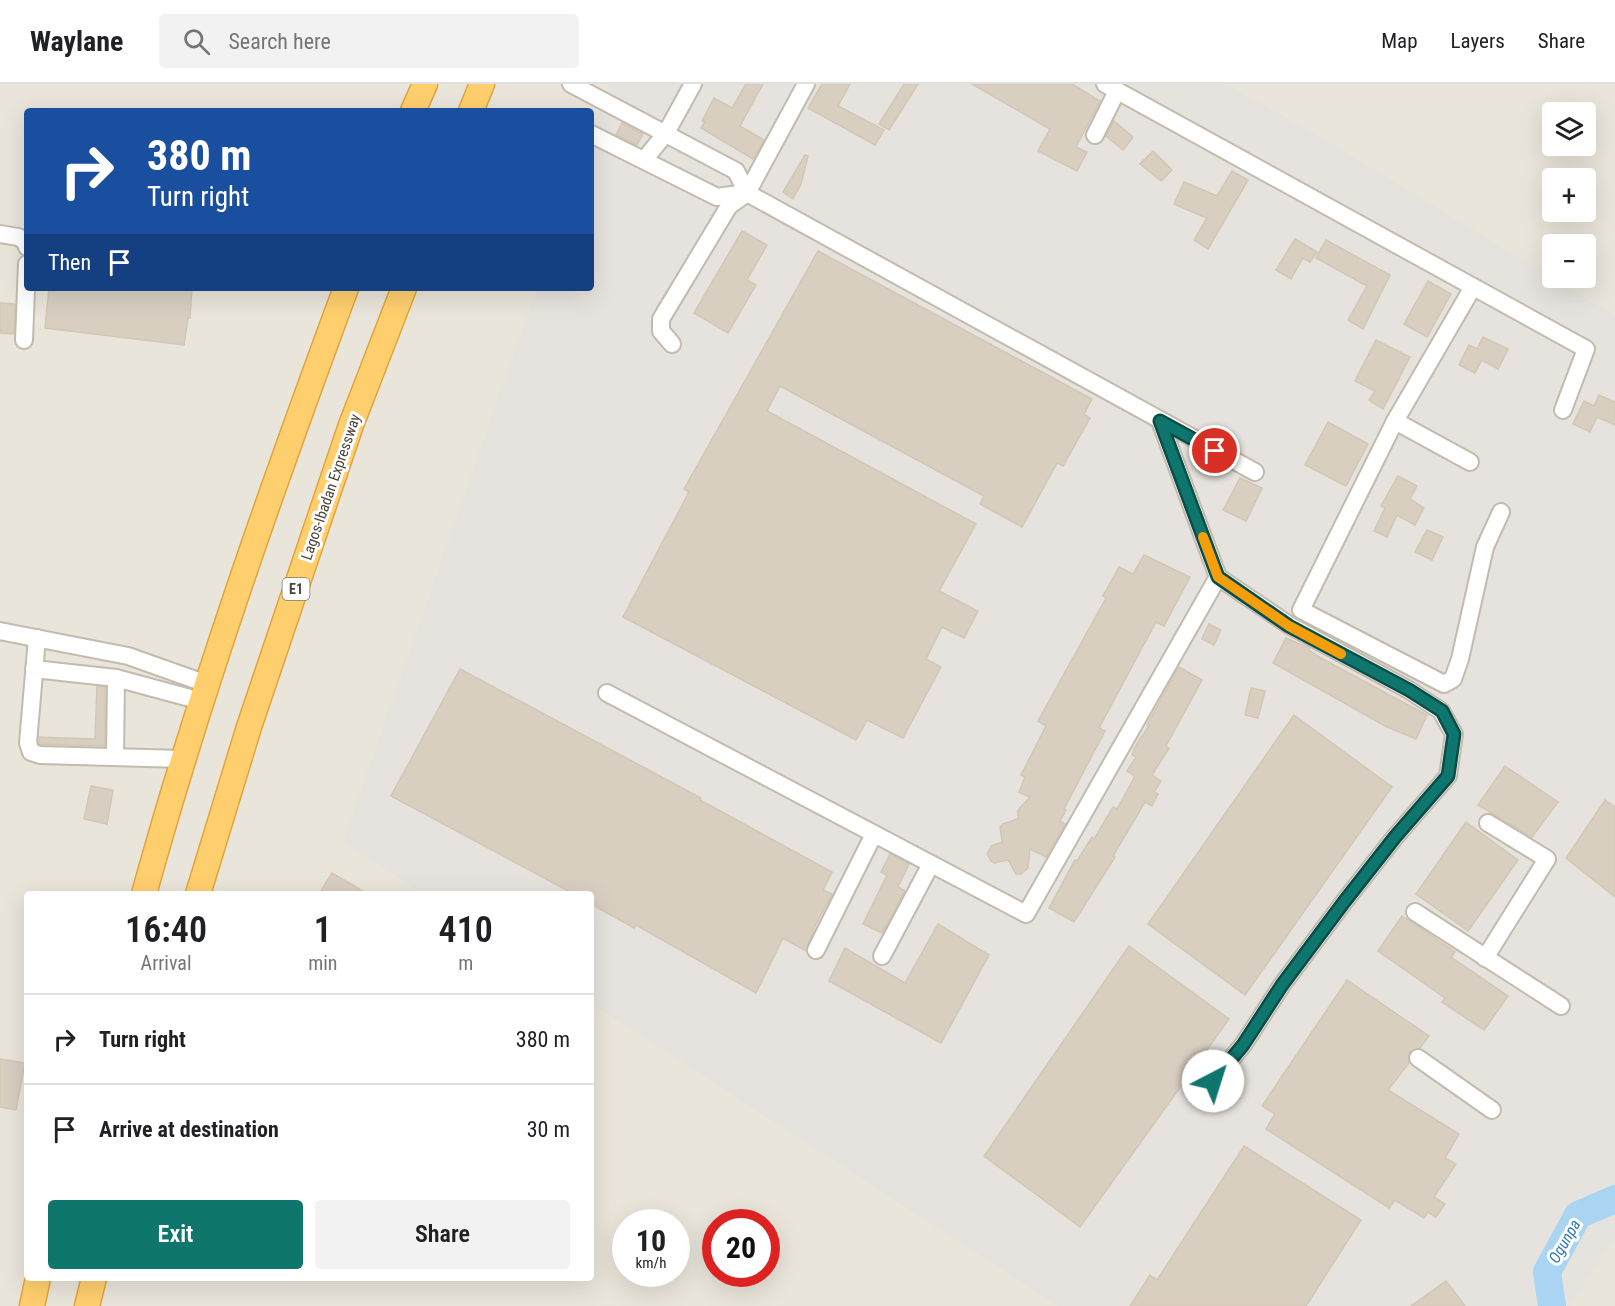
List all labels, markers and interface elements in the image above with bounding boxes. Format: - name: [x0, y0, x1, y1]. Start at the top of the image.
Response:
- search box: [159, 14, 579, 68]
- text: Waylane: [30, 25, 123, 58]
- icon: search: [180, 25, 213, 58]
- text: Search here: [228, 29, 331, 54]
- text: Map: [1381, 29, 1418, 53]
- text: Layers: [1451, 29, 1505, 53]
- text: Share: [1538, 29, 1585, 53]
- map controls: [1542, 102, 1596, 288]
- button: layers: [1542, 102, 1596, 156]
- text: 380 m: [147, 131, 252, 180]
- icon: right: [48, 132, 126, 210]
- button: +: [1542, 168, 1596, 222]
- text: Turn right: [147, 181, 249, 213]
- button: −: [1542, 234, 1596, 288]
- icon: arrive: [103, 246, 136, 279]
- text: Then: [48, 250, 91, 275]
- street label: Lagos-Ibadan Expressway: [298, 412, 364, 562]
- pin: [1189, 425, 1240, 476]
- icon: arrive: [1198, 434, 1231, 467]
- road number: E1: [282, 578, 310, 600]
- text: 16:40: [125, 909, 207, 951]
- text: 1: [314, 909, 332, 951]
- text: 410: [439, 909, 493, 951]
- text: Arrival: [141, 951, 192, 975]
- text: min: [308, 951, 337, 975]
- text: m: [458, 951, 473, 975]
- icon: right: [48, 1023, 81, 1056]
- text: Turn right: [99, 1027, 186, 1052]
- text: 380 m: [516, 1027, 570, 1052]
- position arrow: [1181, 1049, 1245, 1113]
- icon: arrive: [48, 1113, 81, 1146]
- text: Arrive at destination: [99, 1117, 279, 1142]
- text: 30 m: [527, 1117, 570, 1142]
- button: Exit: [48, 1200, 303, 1269]
- button: Share: [315, 1200, 570, 1269]
- speed limit sign: 20: [702, 1209, 780, 1287]
- water label: Ogunpa: [1544, 1216, 1584, 1266]
- text: 10: [636, 1223, 666, 1258]
- text: km/h: [636, 1254, 666, 1272]

